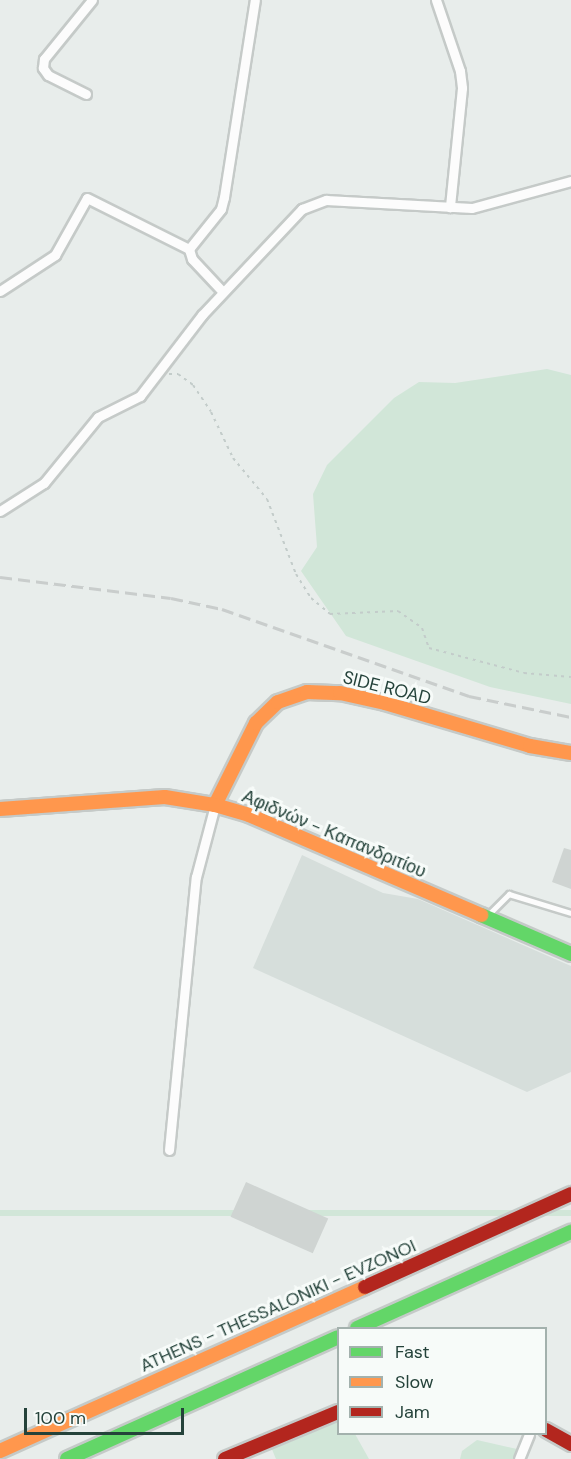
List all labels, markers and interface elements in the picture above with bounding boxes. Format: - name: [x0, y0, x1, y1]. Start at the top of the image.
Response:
- street label: SIDE ROAD: [341, 667, 433, 709]
- street label: Αφιδνών - Καπανδριτίου: [239, 785, 429, 883]
- street label: ATHENS - THESSALONIKI - EVZONOI: [137, 1235, 419, 1377]
- legend: [337, 1327, 547, 1435]
- text: Fast: [395, 1340, 430, 1364]
- text: Slow: [395, 1370, 434, 1394]
- scale bar: [27, 1396, 188, 1434]
- text: Jam: [395, 1400, 430, 1424]
- text: 100 m: [35, 1406, 86, 1430]

